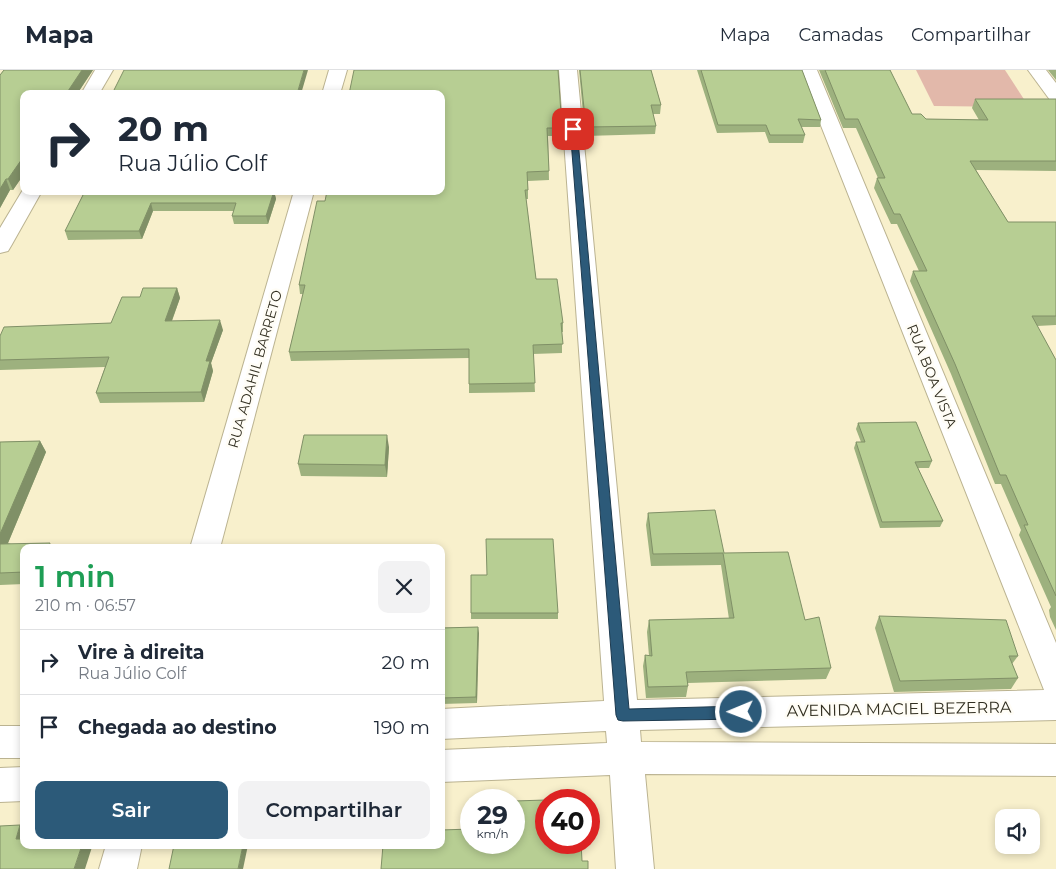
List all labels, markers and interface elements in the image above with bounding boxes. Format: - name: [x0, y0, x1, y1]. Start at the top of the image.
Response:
- text: Mapa: [25, 20, 94, 49]
- text: Mapa: [720, 24, 770, 46]
- text: Camadas: [798, 24, 883, 46]
- text: Compartilhar: [911, 24, 1031, 46]
- text: 20 m: [118, 107, 209, 150]
- pin: [552, 108, 594, 150]
- icon: right: [35, 110, 100, 175]
- icon: arrive: [559, 115, 587, 143]
- text: Rua Júlio Colf: [118, 150, 267, 177]
- street label: RUA ADAHIL BARRETO: [224, 288, 286, 450]
- street label: RUA BOA VISTA: [903, 321, 961, 431]
- text: 1 min: [35, 558, 116, 595]
- button: close: [378, 561, 430, 613]
- text: 210 m · 06:57: [35, 596, 136, 615]
- text: Vire à direita: [78, 641, 205, 664]
- icon: right: [35, 648, 63, 676]
- text: 20 m: [382, 651, 430, 674]
- text: Rua Júlio Colf: [78, 664, 186, 683]
- position arrow: [714, 685, 766, 737]
- street label: AVENIDA MACIEL BEZERRA: [787, 698, 1012, 720]
- icon: arrive: [35, 713, 63, 741]
- text: Chegada ao destino: [78, 716, 277, 739]
- text: 190 m: [374, 716, 430, 739]
- button: Sair: [35, 781, 228, 839]
- button: Compartilhar: [238, 781, 430, 839]
- speed limit sign: 40: [535, 789, 600, 854]
- text: 29: [477, 800, 508, 830]
- map controls: [995, 809, 1040, 854]
- button: sound: [995, 809, 1040, 854]
- text: km/h: [476, 826, 509, 841]

